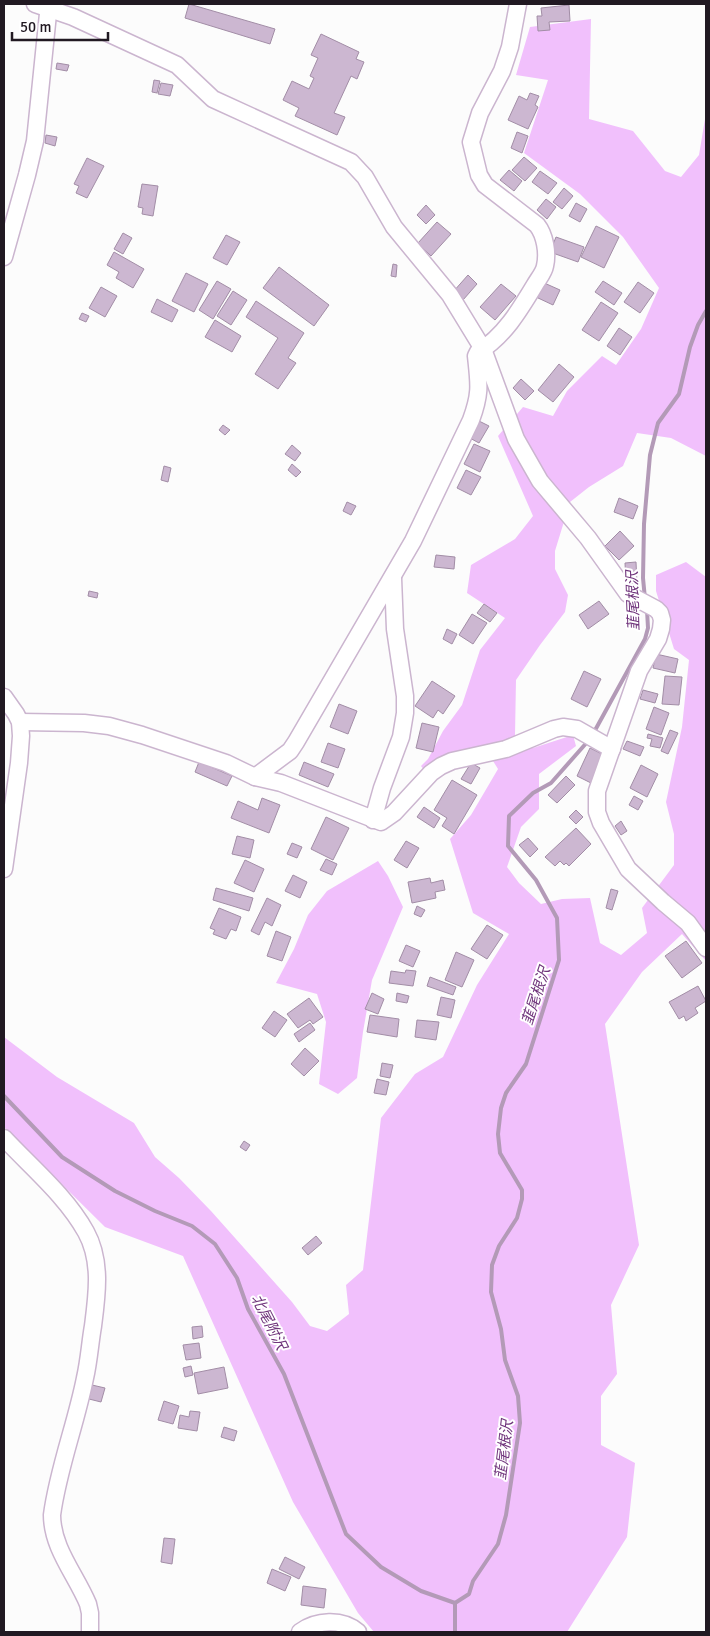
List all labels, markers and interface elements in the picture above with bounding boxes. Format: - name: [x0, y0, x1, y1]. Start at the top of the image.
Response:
- scale bar: [12, 10, 109, 42]
- text: 50 m: [20, 18, 51, 36]
- water label: 韮尾根沢: [623, 569, 643, 631]
- water label: 韮尾根沢: [518, 963, 554, 1027]
- water label: 北尾附沢: [247, 1291, 292, 1355]
- water label: 韮尾根沢: [491, 1417, 517, 1481]

